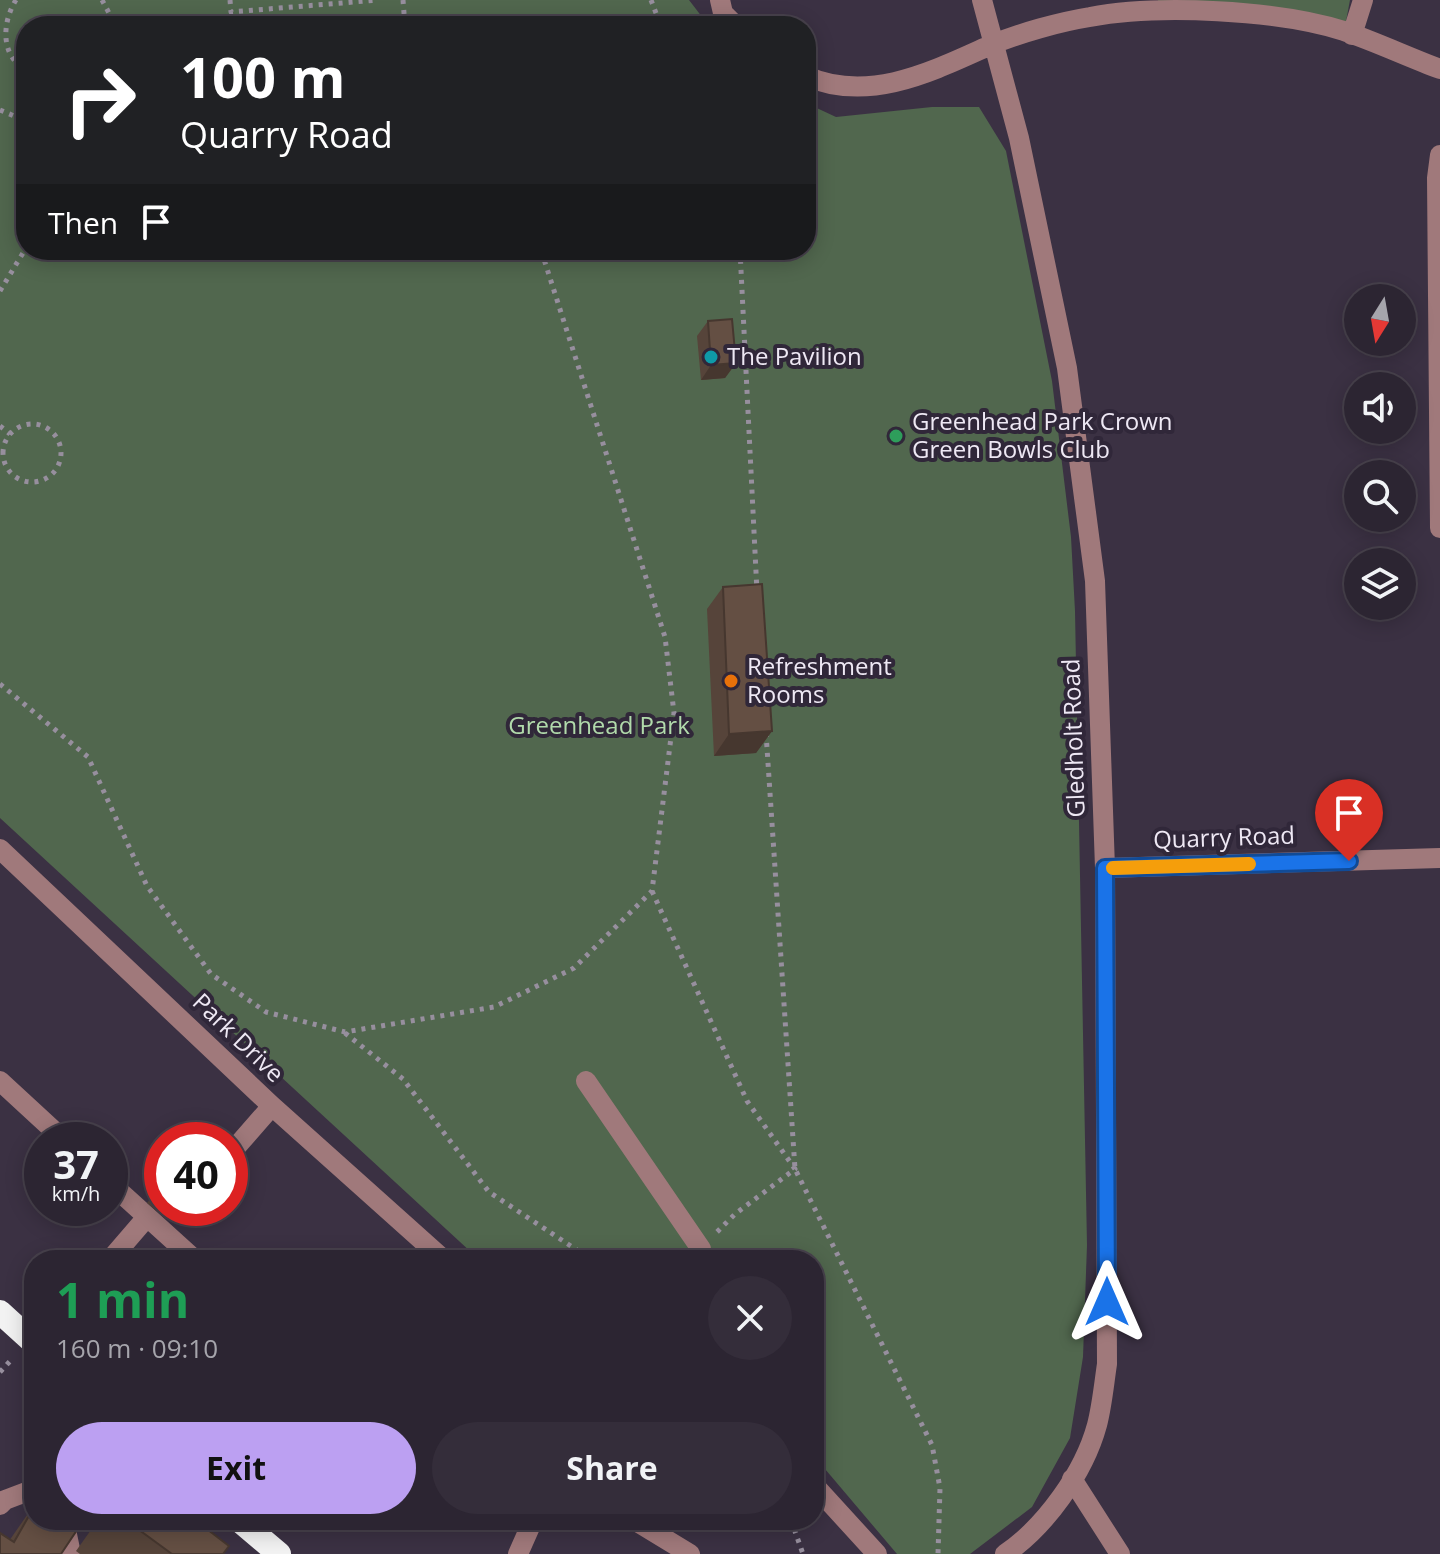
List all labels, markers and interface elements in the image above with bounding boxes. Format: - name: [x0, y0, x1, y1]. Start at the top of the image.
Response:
- text: 100 m: [180, 38, 346, 114]
- icon: right: [48, 48, 152, 152]
- text: Quarry Road: [180, 110, 393, 159]
- icon: arrive: [134, 200, 178, 244]
- text: Then: [48, 202, 118, 243]
- north arrow: [1344, 284, 1416, 356]
- map controls: [1344, 284, 1416, 620]
- place label: The Pavilion: [727, 339, 862, 372]
- marker: The Pavilion: [702, 348, 720, 366]
- button: sound: [1344, 372, 1416, 444]
- place label: Greenhead Park Crown Green Bowls Club: [912, 404, 1172, 465]
- marker: Greenhead Park Crown Green Bowls Club: [887, 427, 905, 445]
- button: search: [1344, 460, 1416, 532]
- button: layers: [1344, 548, 1416, 620]
- place label: Refreshment Rooms: [747, 649, 892, 710]
- street label: Gledholt Road: [1053, 658, 1092, 818]
- marker: Refreshment Rooms: [722, 672, 740, 690]
- park label: Greenhead Park: [508, 708, 690, 741]
- pin: [1315, 779, 1383, 861]
- icon: arrive: [1327, 791, 1371, 835]
- street label: Quarry Road: [1152, 818, 1295, 855]
- street label: Park Drive: [186, 985, 292, 1089]
- speed limit sign: 40: [144, 1122, 248, 1226]
- text: 37: [53, 1136, 99, 1191]
- text: km/h: [52, 1180, 100, 1207]
- position arrow: [1065, 1260, 1149, 1344]
- text: 1 min: [56, 1267, 189, 1332]
- button: close: [708, 1276, 792, 1360]
- text: 160 m · 09:10: [56, 1330, 218, 1366]
- button: Exit: [56, 1422, 416, 1514]
- button: Share: [432, 1422, 792, 1514]

